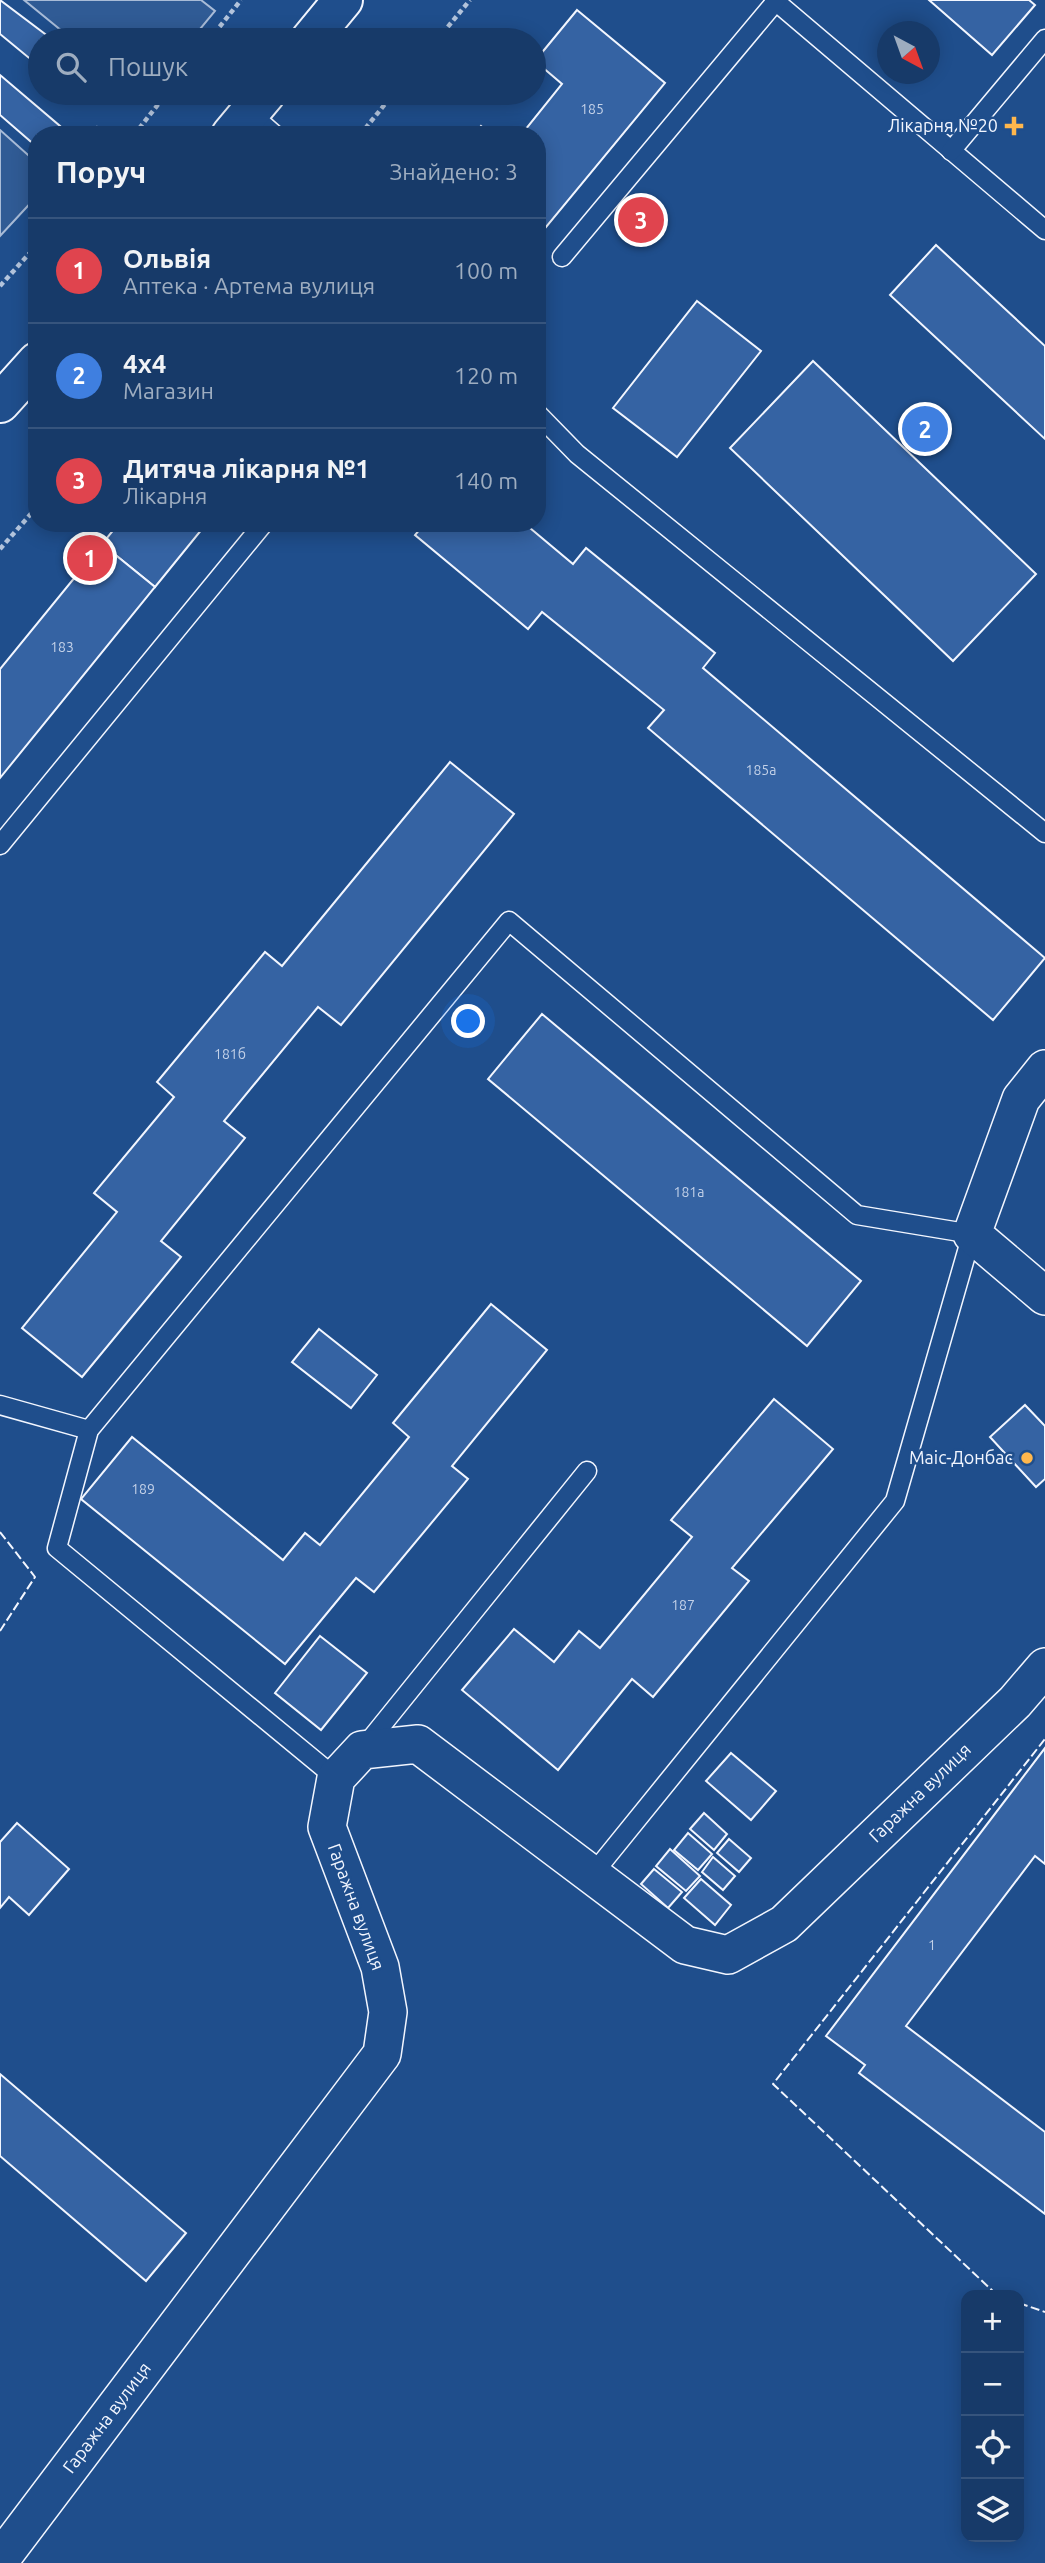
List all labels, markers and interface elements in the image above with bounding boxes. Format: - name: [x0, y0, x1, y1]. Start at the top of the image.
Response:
- north arrow: [877, 21, 940, 84]
- search box: [28, 28, 546, 105]
- icon: search: [52, 48, 90, 86]
- text: Пошук: [108, 52, 188, 81]
- house number: 185: [580, 101, 604, 117]
- place label: Лікарня №20: [888, 115, 998, 135]
- marker: Лікарня №20: [1004, 116, 1024, 136]
- text: Поруч: [56, 155, 146, 189]
- text: Знайдено: 3: [389, 159, 518, 184]
- pin: 3: [618, 194, 664, 246]
- text: Ольвія: [123, 244, 211, 273]
- text: 1: [73, 258, 85, 283]
- text: 100 m: [454, 258, 518, 283]
- text: Аптека · Артема вулиця: [123, 273, 375, 298]
- text: 4x4: [123, 349, 166, 378]
- text: 2: [73, 363, 85, 388]
- text: 120 m: [454, 363, 518, 388]
- text: Магазин: [123, 378, 214, 403]
- pin: 2: [902, 403, 948, 455]
- text: Дитяча лікарня №1: [123, 454, 370, 483]
- text: 3: [73, 468, 85, 493]
- text: 140 m: [454, 468, 518, 493]
- text: Лікарня: [123, 483, 207, 508]
- pin: 1: [67, 532, 113, 584]
- house number: 183: [50, 639, 74, 655]
- house number: 185а: [746, 762, 776, 778]
- your location: [451, 1004, 485, 1038]
- house number: 181б: [214, 1046, 246, 1062]
- house number: 181а: [674, 1184, 704, 1200]
- place label: Маіс-Донбас: [909, 1447, 1013, 1467]
- marker: Маіс-Донбас: [1019, 1450, 1035, 1466]
- house number: 189: [131, 1481, 155, 1497]
- house number: 187: [671, 1597, 695, 1613]
- street label: Гаражна вулиця: [864, 1739, 974, 1846]
- street label: Гаражна вулиця: [325, 1841, 389, 1973]
- house number: 1: [928, 1937, 936, 1953]
- map controls: [961, 2290, 1024, 2542]
- button: +: [961, 2290, 1024, 2353]
- button: −: [961, 2353, 1024, 2416]
- street label: Гаражна вулиця: [58, 2358, 154, 2477]
- button: locate: [961, 2416, 1024, 2479]
- button: layers: [961, 2479, 1024, 2542]

